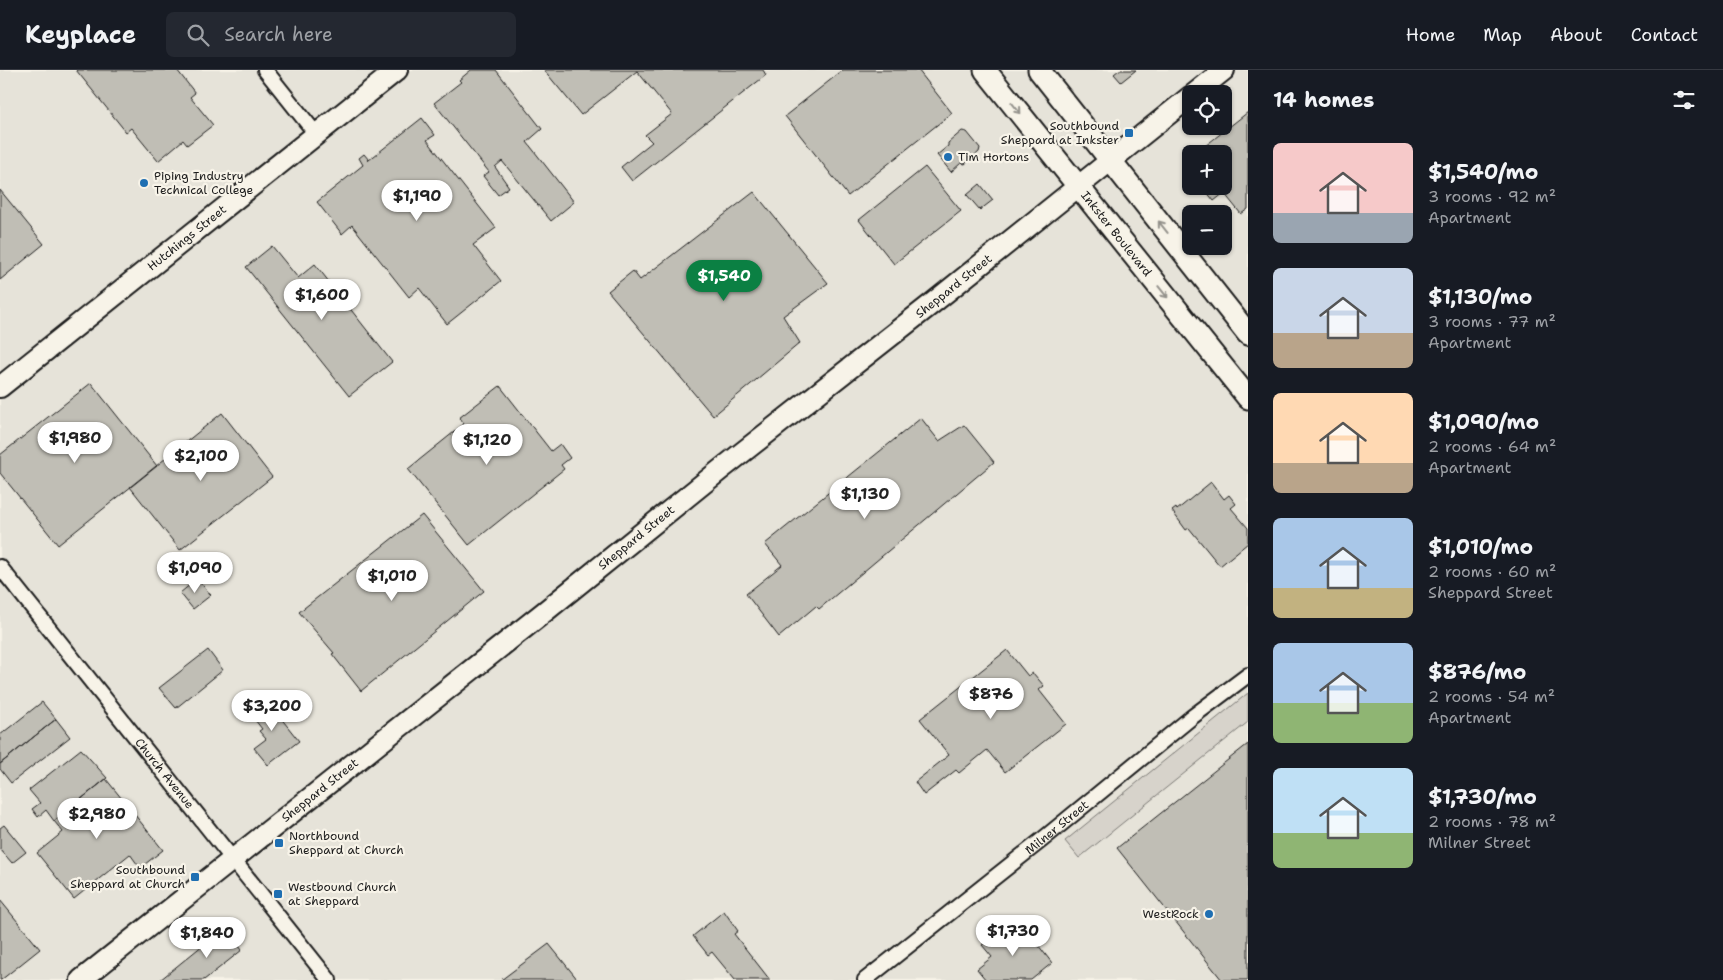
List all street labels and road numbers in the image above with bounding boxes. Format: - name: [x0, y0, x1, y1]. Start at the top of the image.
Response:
- street label: Inkster Boulevard: [1077, 188, 1156, 280]
- street label: Hutchings Street: [144, 201, 230, 274]
- street label: Sheppard Street: [912, 251, 995, 322]
- street label: Sheppard Street: [595, 502, 678, 573]
- street label: Church Avenue: [131, 735, 198, 812]
- street label: Sheppard Street: [278, 755, 362, 826]
- street label: Milner Street: [1022, 797, 1092, 858]

